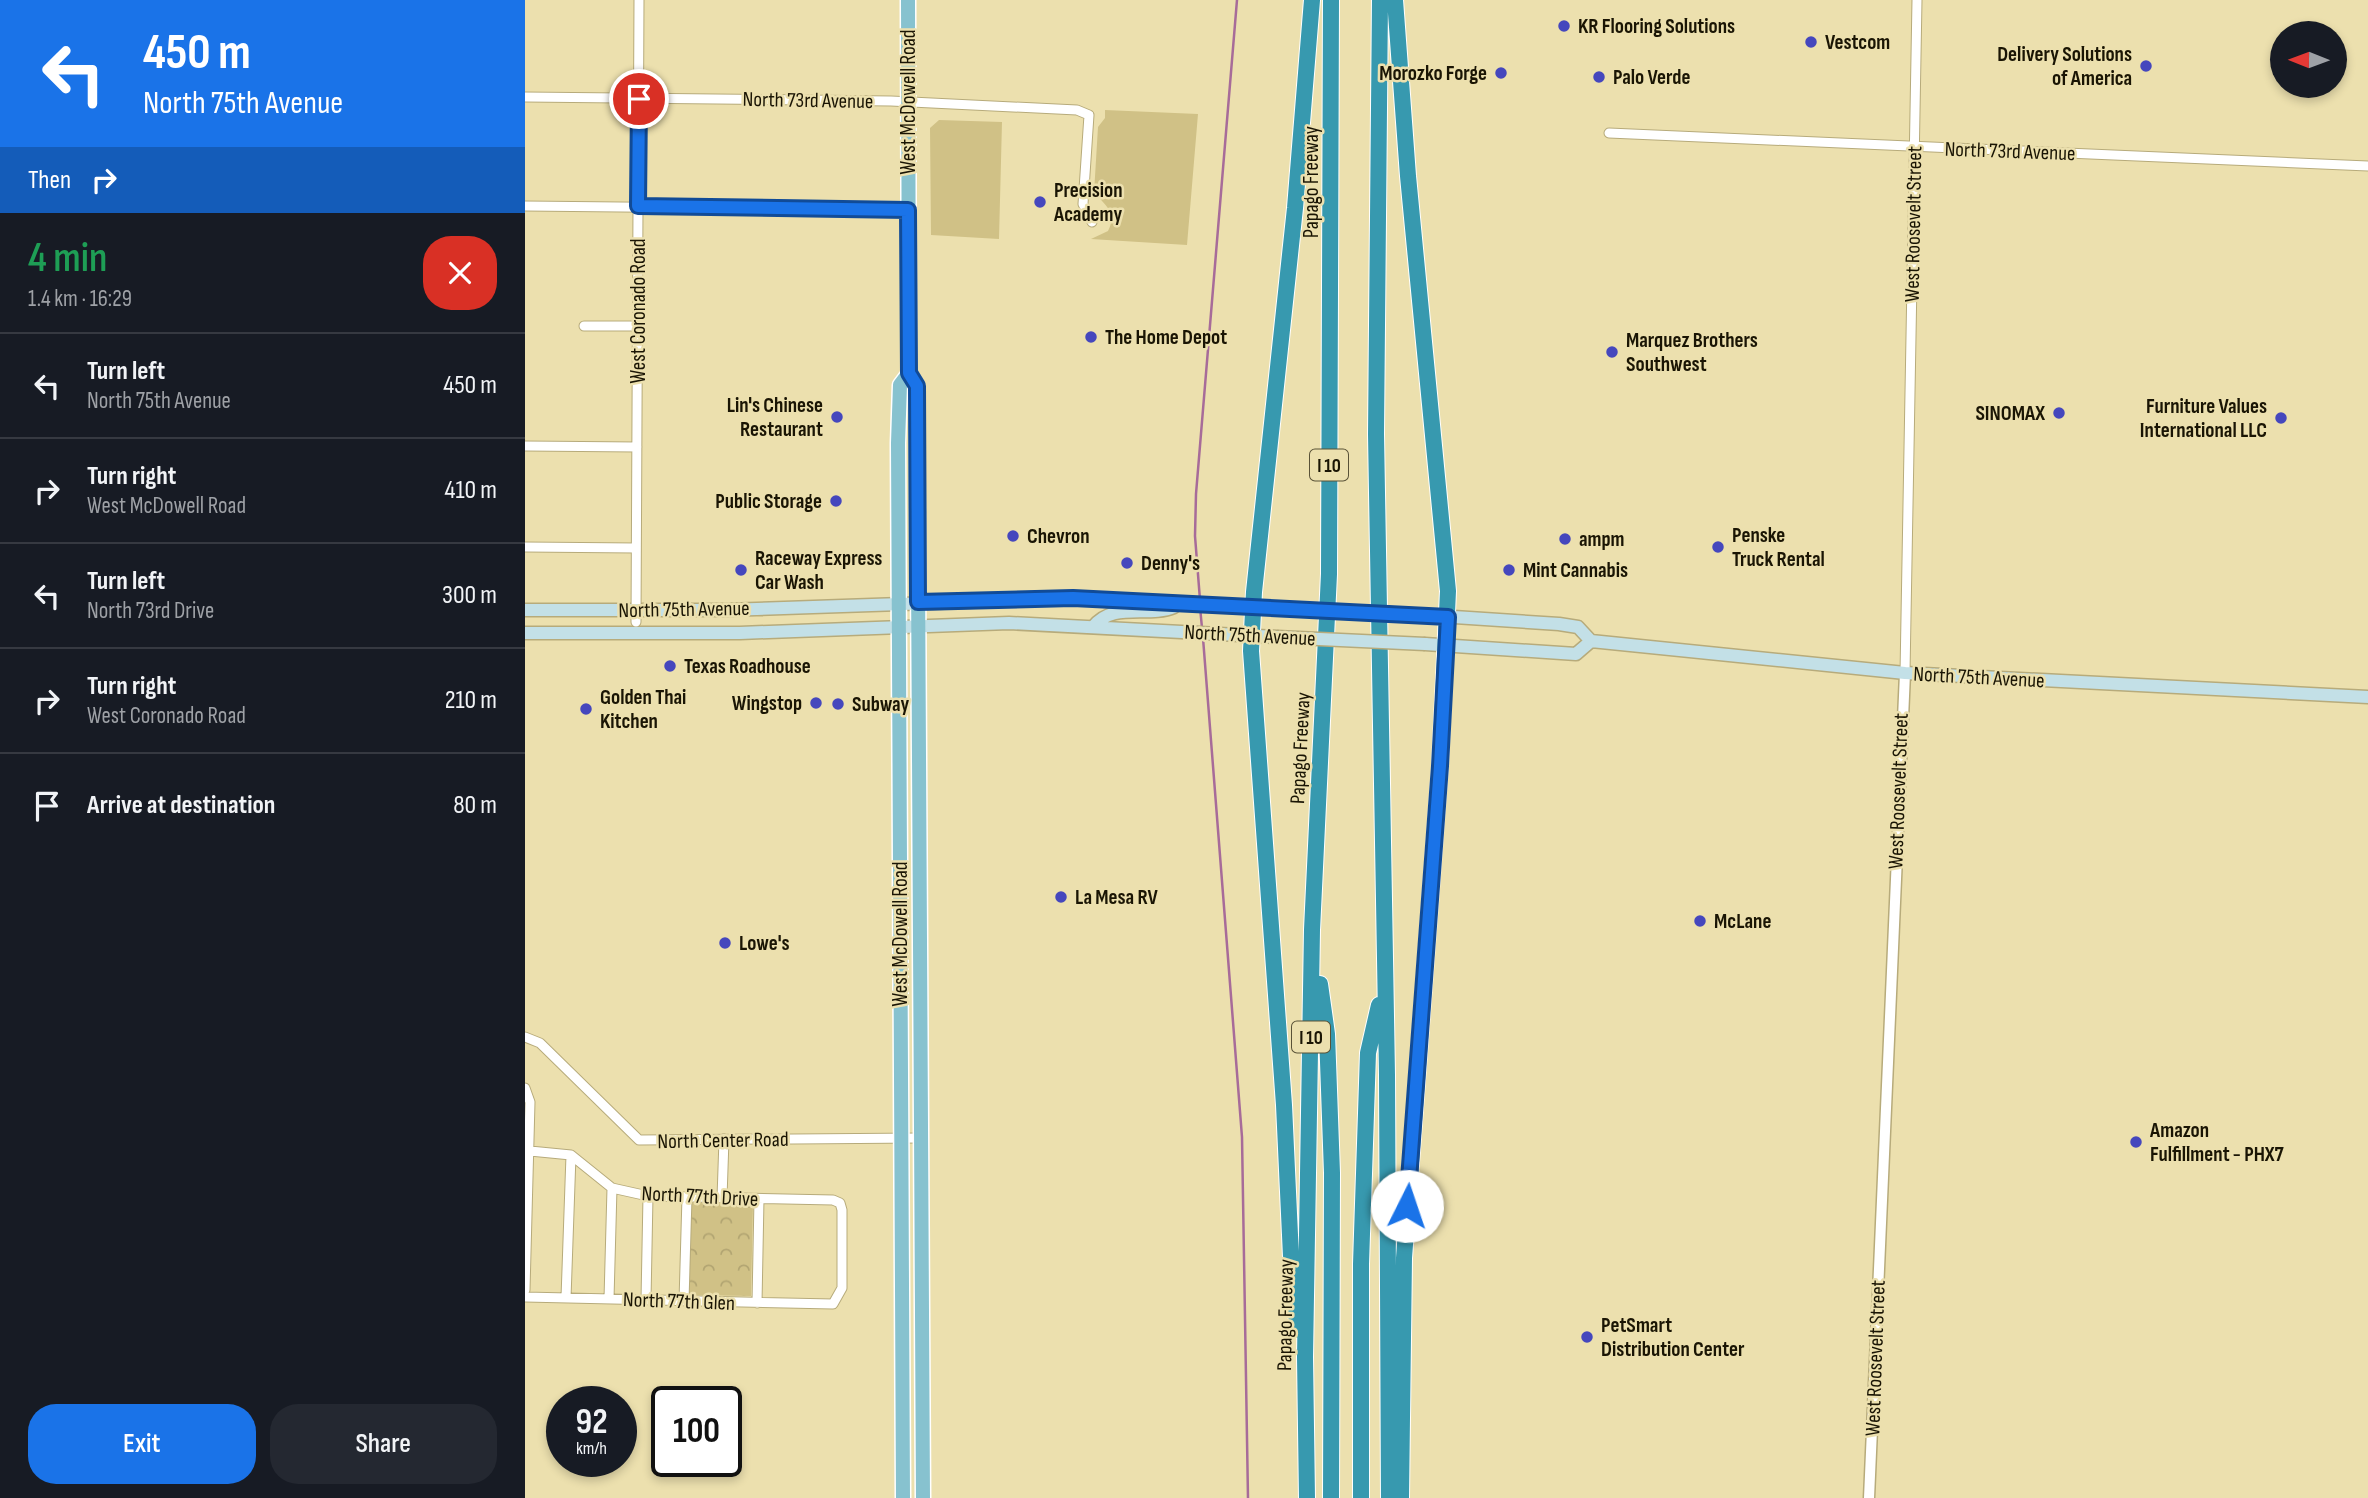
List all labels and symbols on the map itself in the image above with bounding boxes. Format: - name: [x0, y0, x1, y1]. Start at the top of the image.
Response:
- place label: KR Flooring Solutions: [1578, 14, 1735, 39]
- marker: KR Flooring Solutions: [1556, 18, 1572, 34]
- north arrow: [2270, 21, 2347, 98]
- street label: West McDowell Road: [896, 29, 921, 175]
- place label: Vestcom: [1825, 30, 1890, 55]
- marker: Vestcom: [1803, 34, 1819, 50]
- place label: Delivery Solutions of America: [1997, 42, 2132, 91]
- marker: Delivery Solutions of America: [2138, 58, 2154, 74]
- place label: Morozko Forge: [1379, 61, 1487, 86]
- marker: Morozko Forge: [1493, 65, 1509, 81]
- place label: Palo Verde: [1613, 65, 1690, 90]
- pin: [609, 69, 669, 129]
- marker: Palo Verde: [1591, 69, 1607, 85]
- street label: North 73rd Avenue: [742, 87, 874, 114]
- street label: Papago Freeway: [1299, 126, 1324, 238]
- street label: North 73rd Avenue: [1944, 137, 2076, 166]
- street label: West Roosevelt Street: [1900, 146, 1927, 302]
- place label: Precision Academy: [1053, 178, 1123, 227]
- marker: Precision Academy: [1032, 194, 1048, 210]
- street label: West Coronado Road: [626, 238, 651, 384]
- place label: The Home Depot: [1105, 325, 1227, 350]
- place label: Marquez Brothers Southwest: [1626, 328, 1758, 377]
- marker: The Home Depot: [1083, 329, 1099, 345]
- marker: Marquez Brothers Southwest: [1604, 344, 1620, 360]
- place label: Lin's Chinese Restaurant: [727, 393, 823, 442]
- place label: Furniture Values International LLC: [2140, 394, 2267, 443]
- place label: SINOMAX: [1975, 401, 2045, 426]
- marker: SINOMAX: [2051, 405, 2067, 421]
- marker: Lin's Chinese Restaurant: [829, 409, 845, 425]
- marker: Furniture Values International LLC: [2273, 410, 2289, 426]
- road number: I 10: [1310, 450, 1348, 480]
- place label: Public Storage: [715, 489, 822, 514]
- marker: Public Storage: [828, 493, 844, 509]
- place label: Penske Truck Rental: [1732, 523, 1825, 572]
- place label: Chevron: [1027, 524, 1089, 549]
- place label: ampm: [1579, 527, 1625, 552]
- marker: Chevron: [1005, 528, 1021, 544]
- marker: ampm: [1557, 531, 1573, 547]
- marker: Penske Truck Rental: [1710, 539, 1726, 555]
- place label: Raceway Express Car Wash: [755, 546, 882, 595]
- place label: Denny's: [1141, 551, 1200, 576]
- marker: Denny's: [1119, 555, 1135, 571]
- place label: Mint Cannabis: [1523, 558, 1628, 583]
- marker: Raceway Express Car Wash: [733, 562, 749, 578]
- marker: Mint Cannabis: [1501, 562, 1517, 578]
- street label: North 75th Avenue: [618, 596, 750, 623]
- street label: North 75th Avenue: [1184, 620, 1316, 651]
- place label: Texas Roadhouse: [684, 654, 811, 679]
- marker: Texas Roadhouse: [662, 658, 678, 674]
- street label: North 75th Avenue: [1913, 662, 2045, 693]
- place label: Golden Thai Kitchen: [600, 685, 686, 734]
- place label: Wingstop: [732, 691, 802, 716]
- place label: Subway: [852, 692, 910, 717]
- street label: Papago Freeway: [1285, 692, 1316, 805]
- marker: Wingstop: [808, 695, 824, 711]
- marker: Subway: [830, 696, 846, 712]
- marker: Golden Thai Kitchen: [578, 701, 594, 717]
- street label: West Roosevelt Street: [1883, 713, 1914, 869]
- street label: West McDowell Road: [888, 861, 913, 1007]
- place label: La Mesa RV: [1075, 885, 1158, 910]
- marker: La Mesa RV: [1053, 889, 1069, 905]
- place label: McLane: [1714, 909, 1771, 934]
- marker: McLane: [1692, 913, 1708, 929]
- place label: Lowe's: [739, 931, 790, 956]
- marker: Lowe's: [717, 935, 733, 951]
- road number: I 10: [1292, 1021, 1330, 1052]
- place label: Amazon Fulfillment - PHX7: [2149, 1118, 2285, 1167]
- street label: North Center Road: [657, 1127, 789, 1154]
- marker: Amazon Fulfillment - PHX7: [2128, 1134, 2144, 1150]
- position arrow: [1370, 1169, 1444, 1243]
- street label: North 77th Drive: [641, 1181, 759, 1212]
- street label: Papago Freeway: [1272, 1259, 1299, 1371]
- street label: West Roosevelt Street: [1860, 1280, 1891, 1436]
- street label: North 77th Glen: [623, 1287, 735, 1316]
- place label: PetSmart Distribution Center: [1601, 1313, 1745, 1362]
- marker: PetSmart Distribution Center: [1579, 1329, 1595, 1345]
- speed limit sign: 100: [651, 1386, 742, 1477]

